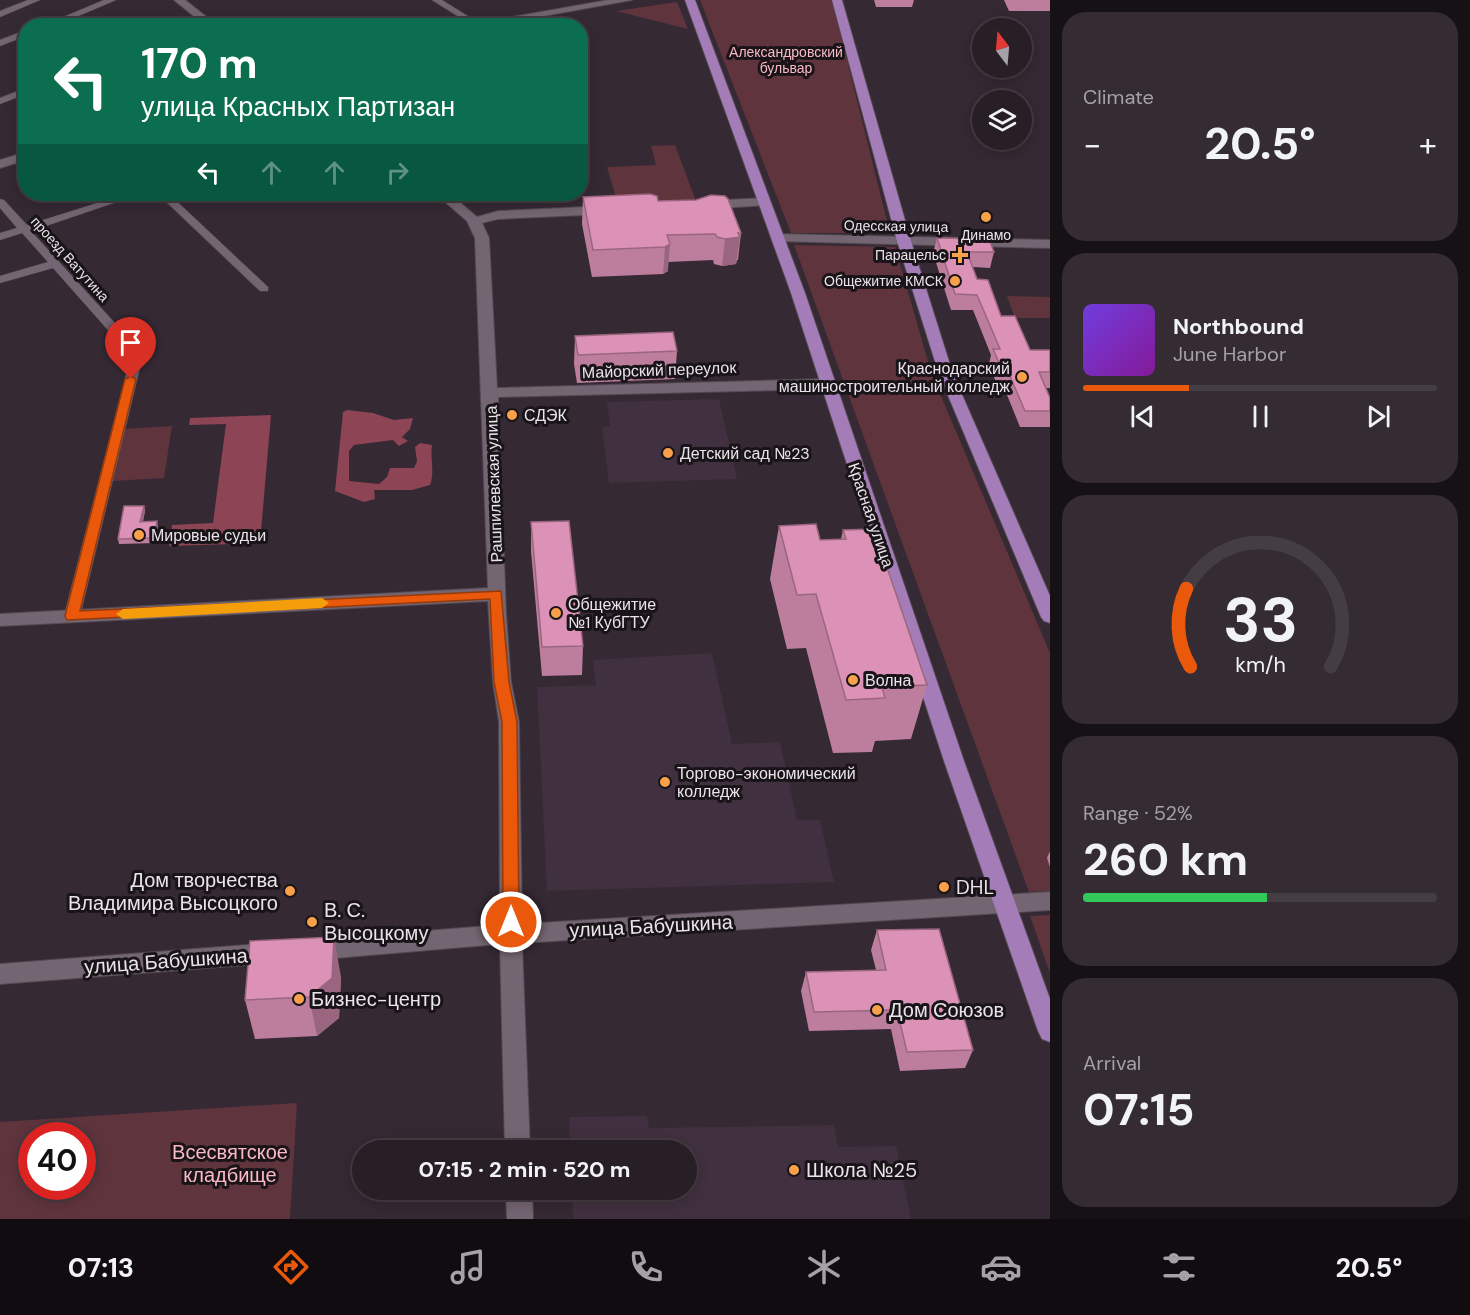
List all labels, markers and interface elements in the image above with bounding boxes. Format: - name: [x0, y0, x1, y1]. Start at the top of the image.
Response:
- north arrow: [972, 18, 1032, 78]
- map controls: [972, 18, 1032, 150]
- text: 170 m: [141, 36, 258, 91]
- icon: left: [42, 42, 120, 120]
- park label: Александровский бульвар: [729, 43, 843, 77]
- text: Climate: [1083, 84, 1154, 110]
- text: улица Красных Партизан: [141, 89, 455, 124]
- button: layers: [972, 90, 1032, 150]
- text: 20.5°: [1204, 114, 1316, 173]
- text: −: [1083, 123, 1101, 166]
- text: +: [1419, 123, 1437, 166]
- icon: left: [192, 156, 225, 189]
- icon: ahead: [255, 156, 288, 189]
- icon: ahead: [318, 156, 351, 189]
- icon: right: [381, 156, 414, 189]
- marker: Динамо: [979, 210, 993, 224]
- street label: проезд Ватутина: [27, 213, 113, 306]
- street label: Одесская улица: [844, 216, 949, 236]
- place label: Динамо: [961, 226, 1011, 244]
- place label: Парацельс: [875, 246, 946, 264]
- marker: Парацельс: [951, 246, 969, 264]
- place label: Общежитие КМСК: [824, 272, 944, 290]
- marker: Общежитие КМСК: [948, 274, 962, 288]
- text: Northbound: [1173, 312, 1304, 341]
- pin: [105, 317, 156, 379]
- icon: arrive: [114, 326, 147, 359]
- text: June Harbor: [1173, 341, 1286, 367]
- street label: Майорский переулок: [581, 357, 738, 383]
- place label: Краснодарский машиностроительный колледж: [779, 358, 1010, 397]
- marker: Краснодарский машиностроительный колледж: [1015, 370, 1029, 384]
- icon: previous: [1126, 400, 1159, 433]
- icon: pause: [1244, 400, 1277, 433]
- icon: next: [1362, 400, 1395, 433]
- street label: Рашпилевская улица: [481, 405, 507, 563]
- place label: СДЭК: [524, 405, 568, 426]
- marker: СДЭК: [505, 408, 519, 422]
- place label: Детский сад №23: [680, 443, 810, 464]
- marker: Детский сад №23: [661, 446, 675, 460]
- street label: Красная улица: [843, 460, 899, 570]
- place label: Мировые судьи: [151, 525, 266, 546]
- marker: Мировые судьи: [132, 528, 146, 542]
- text: 33: [1222, 579, 1298, 660]
- place label: Общежитие №1 КубГТУ: [568, 594, 656, 633]
- marker: Общежитие №1 КубГТУ: [549, 606, 563, 620]
- text: km/h: [1235, 651, 1285, 679]
- place label: Волна: [865, 670, 911, 691]
- marker: Волна: [846, 673, 860, 687]
- place label: Торгово-экономический колледж: [677, 763, 856, 802]
- marker: Торгово-экономический колледж: [658, 775, 672, 789]
- text: Range · 52%: [1083, 800, 1193, 826]
- text: 260 km: [1083, 830, 1248, 889]
- place label: Дом творчества Владимира Высоцкого: [68, 867, 279, 916]
- place label: DHL: [956, 874, 994, 900]
- marker: DHL: [937, 880, 951, 894]
- marker: Дом творчества Владимира Высоцкого: [283, 884, 297, 898]
- position arrow: [479, 890, 543, 954]
- place label: В. С. Высоцкому: [324, 897, 429, 946]
- street label: улица Бабушкина: [569, 909, 734, 943]
- marker: В. С. Высоцкому: [305, 915, 319, 929]
- street label: улица Бабушкина: [83, 942, 249, 980]
- place label: Бизнес-центр: [311, 986, 441, 1012]
- marker: Бизнес-центр: [292, 992, 306, 1006]
- place label: Дом Союзов: [889, 997, 1004, 1023]
- marker: Дом Союзов: [870, 1003, 884, 1017]
- text: Arrival: [1083, 1050, 1141, 1076]
- text: 07:15: [1083, 1080, 1194, 1139]
- speed limit sign: 40: [18, 1122, 96, 1200]
- park label: Всесвятское кладбище: [172, 1139, 288, 1188]
- text: 07:15 · 2 min · 520 m: [419, 1155, 630, 1184]
- place label: Школа №25: [806, 1157, 917, 1183]
- marker: Школа №25: [787, 1163, 801, 1177]
- icon: directions: [270, 1246, 312, 1288]
- icon: music: [447, 1246, 489, 1288]
- icon: phone: [625, 1246, 667, 1288]
- icon: climate: [803, 1246, 845, 1288]
- icon: car: [980, 1246, 1022, 1288]
- icon: filters: [1158, 1246, 1200, 1288]
- text: 07:13: [68, 1250, 134, 1285]
- text: 20.5°: [1335, 1250, 1402, 1285]

